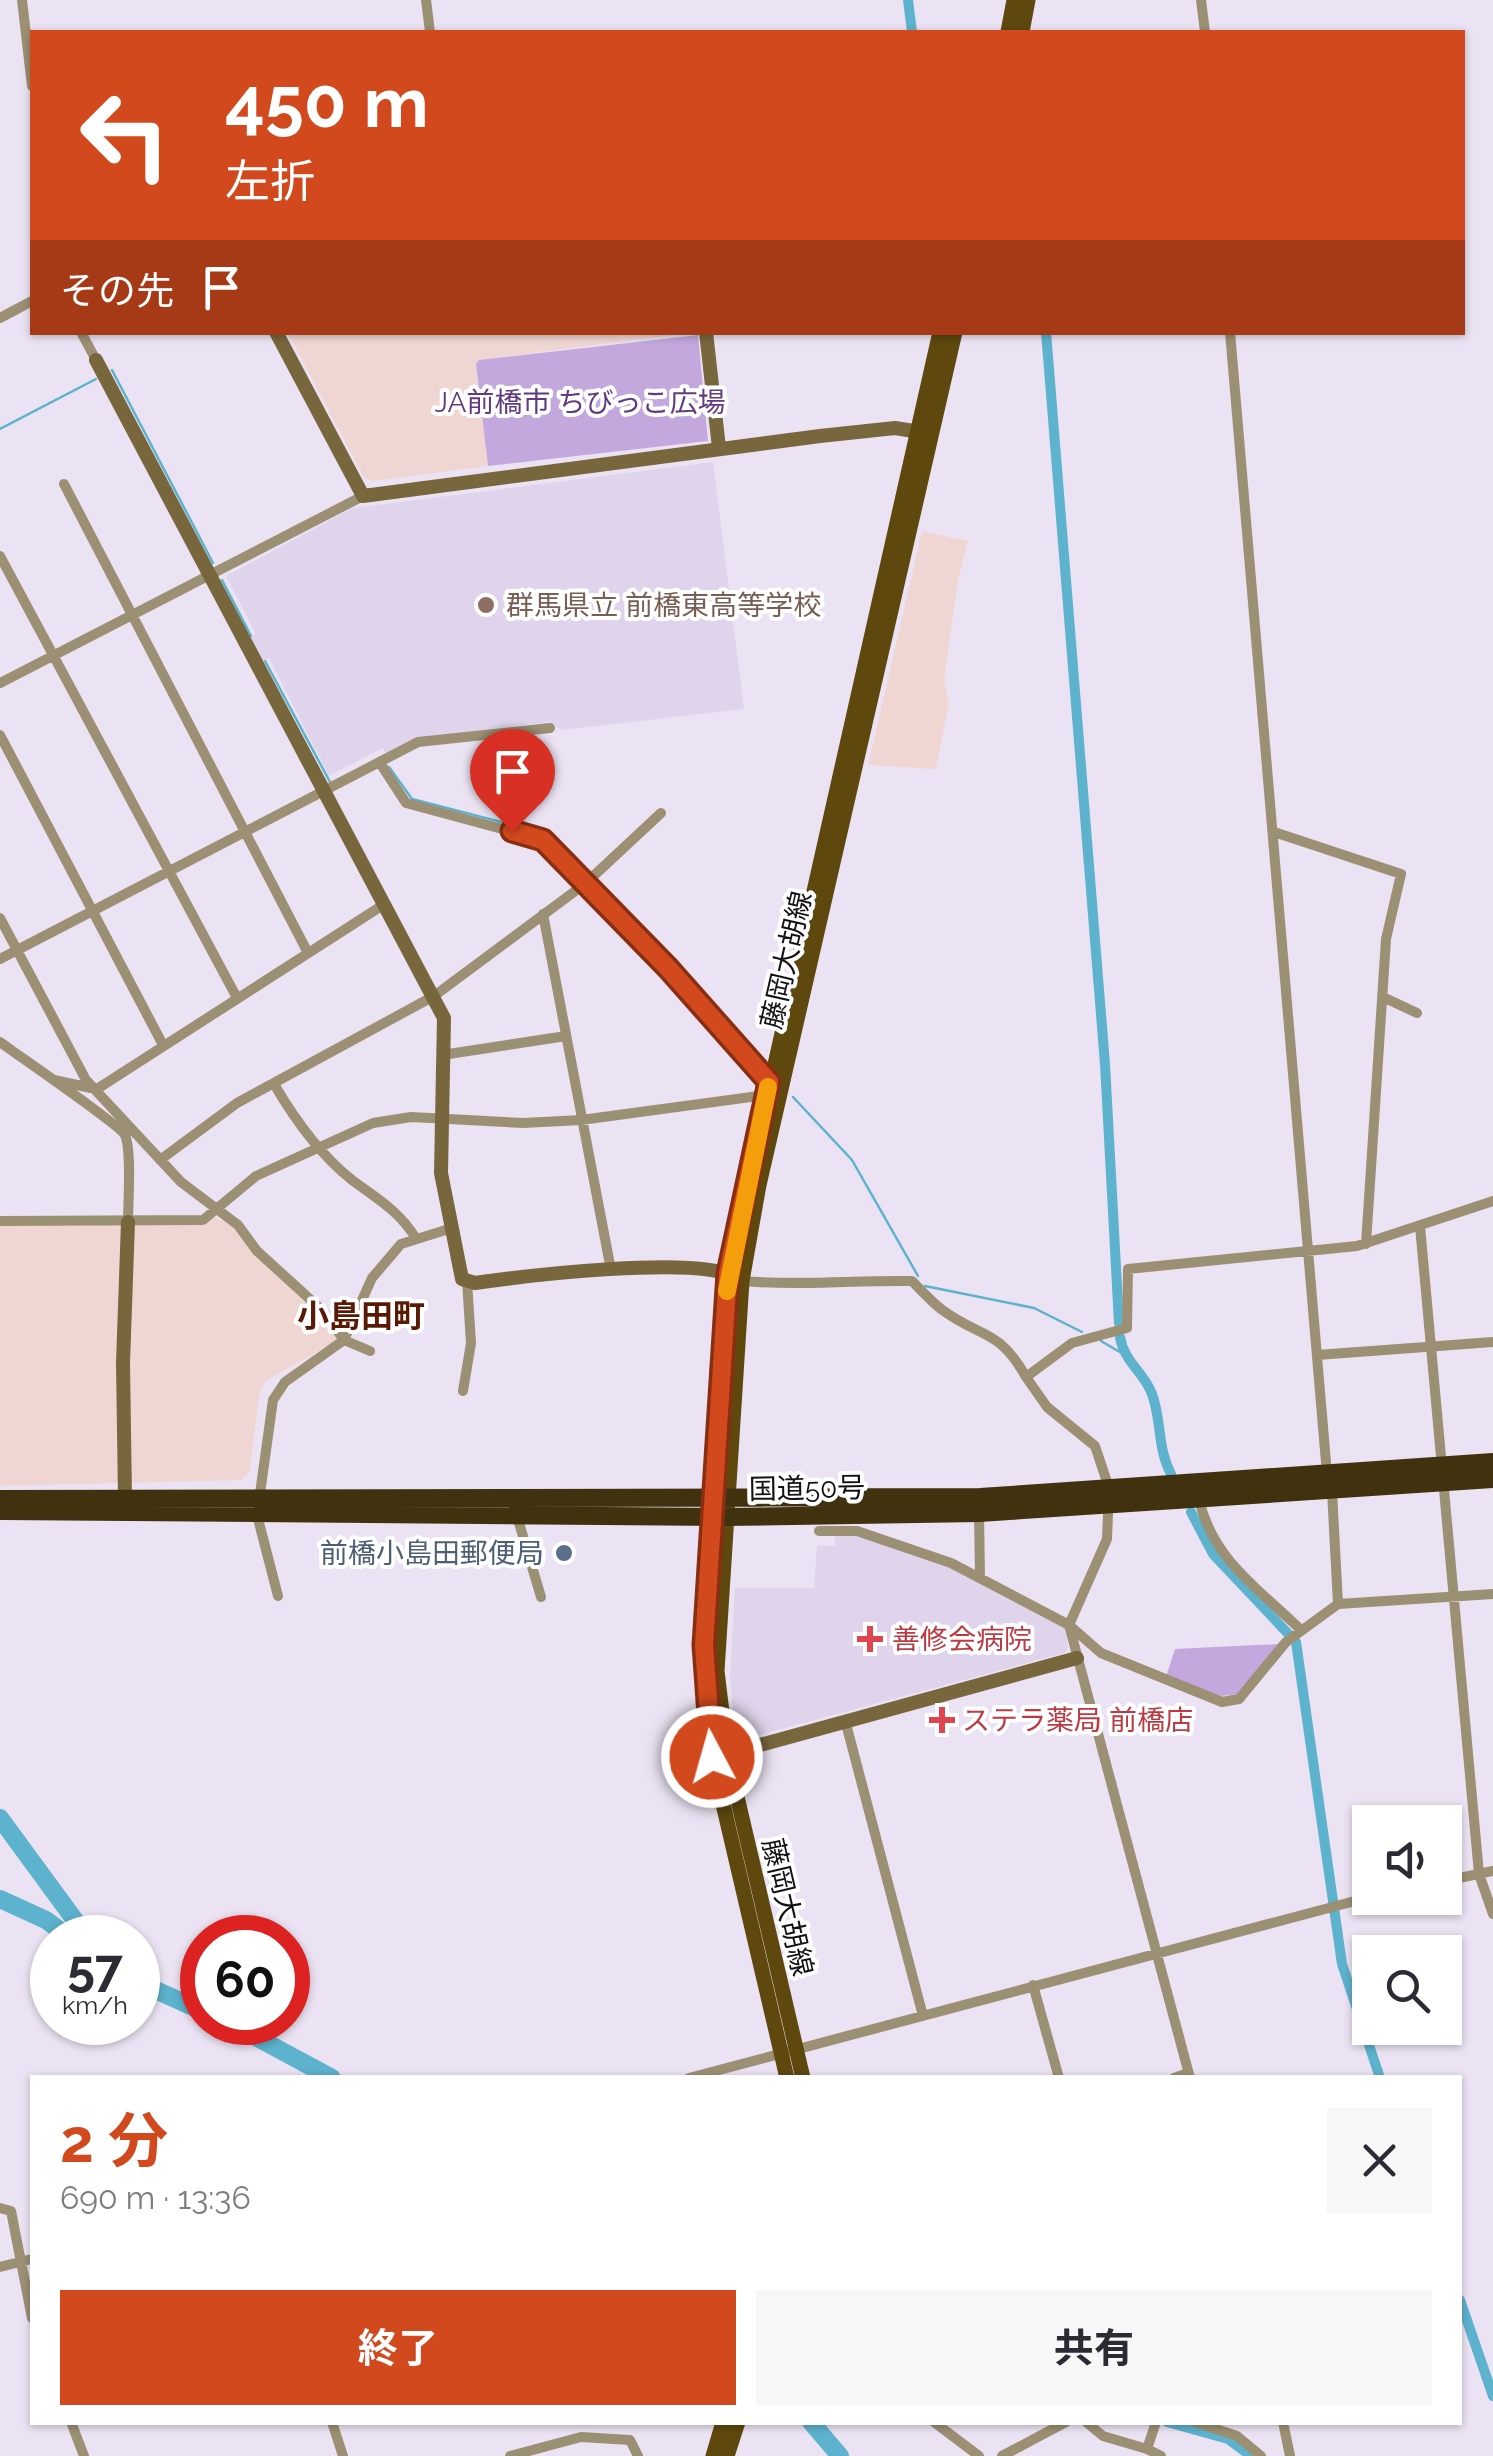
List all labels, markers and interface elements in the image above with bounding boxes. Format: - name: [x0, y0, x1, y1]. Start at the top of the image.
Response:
- text: 450 m: [225, 61, 429, 143]
- icon: left: [60, 70, 190, 200]
- text: 左折: [225, 155, 315, 208]
- icon: arrive: [194, 260, 249, 315]
- text: その先: [60, 268, 174, 313]
- park label: JA前橋市 ちびっこ広場: [434, 386, 726, 419]
- place label: 群馬県立 前橋東高等学校: [506, 589, 821, 622]
- marker: 群馬県立 前橋東高等学校: [475, 594, 497, 616]
- pin: [470, 729, 555, 832]
- icon: arrive: [485, 744, 540, 799]
- street label: 藤岡大胡線: [755, 888, 818, 1032]
- district label: 小島田町: [297, 1297, 425, 1334]
- street label: 国道50号: [749, 1471, 865, 1506]
- place label: 前橋小島田郵便局: [320, 1537, 544, 1570]
- marker: 前橋小島田郵便局: [553, 1542, 575, 1564]
- place label: 善修会病院: [892, 1623, 1032, 1656]
- marker: 善修会病院: [857, 1626, 883, 1652]
- place label: ステラ薬局 前橋店: [962, 1704, 1193, 1737]
- position arrow: [660, 1705, 764, 1809]
- marker: ステラ薬局 前橋店: [931, 1709, 953, 1731]
- map controls: [1352, 1805, 1462, 2045]
- button: sound: [1352, 1805, 1462, 1915]
- street label: 藤岡大胡線: [756, 1835, 819, 1979]
- speed limit sign: 60: [180, 1915, 310, 2045]
- button: search: [1352, 1935, 1462, 2045]
- text: 57: [67, 1938, 123, 1997]
- text: km/h: [62, 1990, 128, 2020]
- text: 2 分: [60, 2106, 168, 2176]
- button: close: [1327, 2108, 1432, 2213]
- text: 690 m · 13:36: [60, 2179, 251, 2216]
- button: 終了: [60, 2290, 736, 2405]
- button: 共有: [756, 2290, 1432, 2405]

